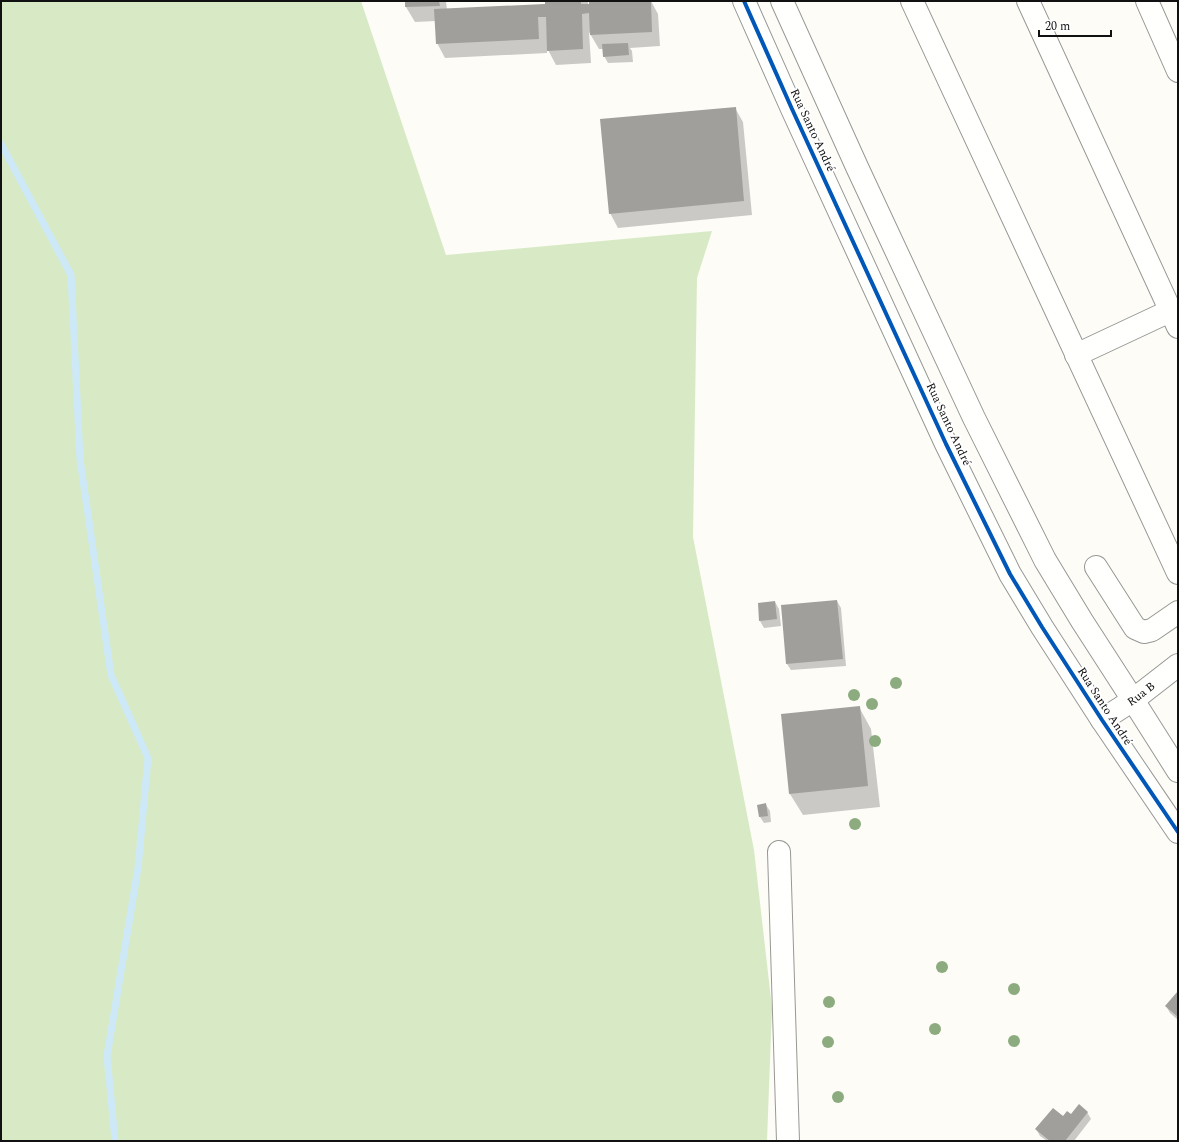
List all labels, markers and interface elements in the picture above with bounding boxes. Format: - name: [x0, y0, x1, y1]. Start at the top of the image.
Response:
- scale bar: [1039, 12, 1111, 38]
- text: 20 m: [1045, 17, 1070, 36]
- street label: Rua Santo André: [785, 85, 840, 175]
- street label: Rua Santo André: [921, 379, 976, 469]
- street label: Rua Santo André: [1072, 663, 1137, 749]
- street label: Rua B: [1123, 677, 1160, 711]

